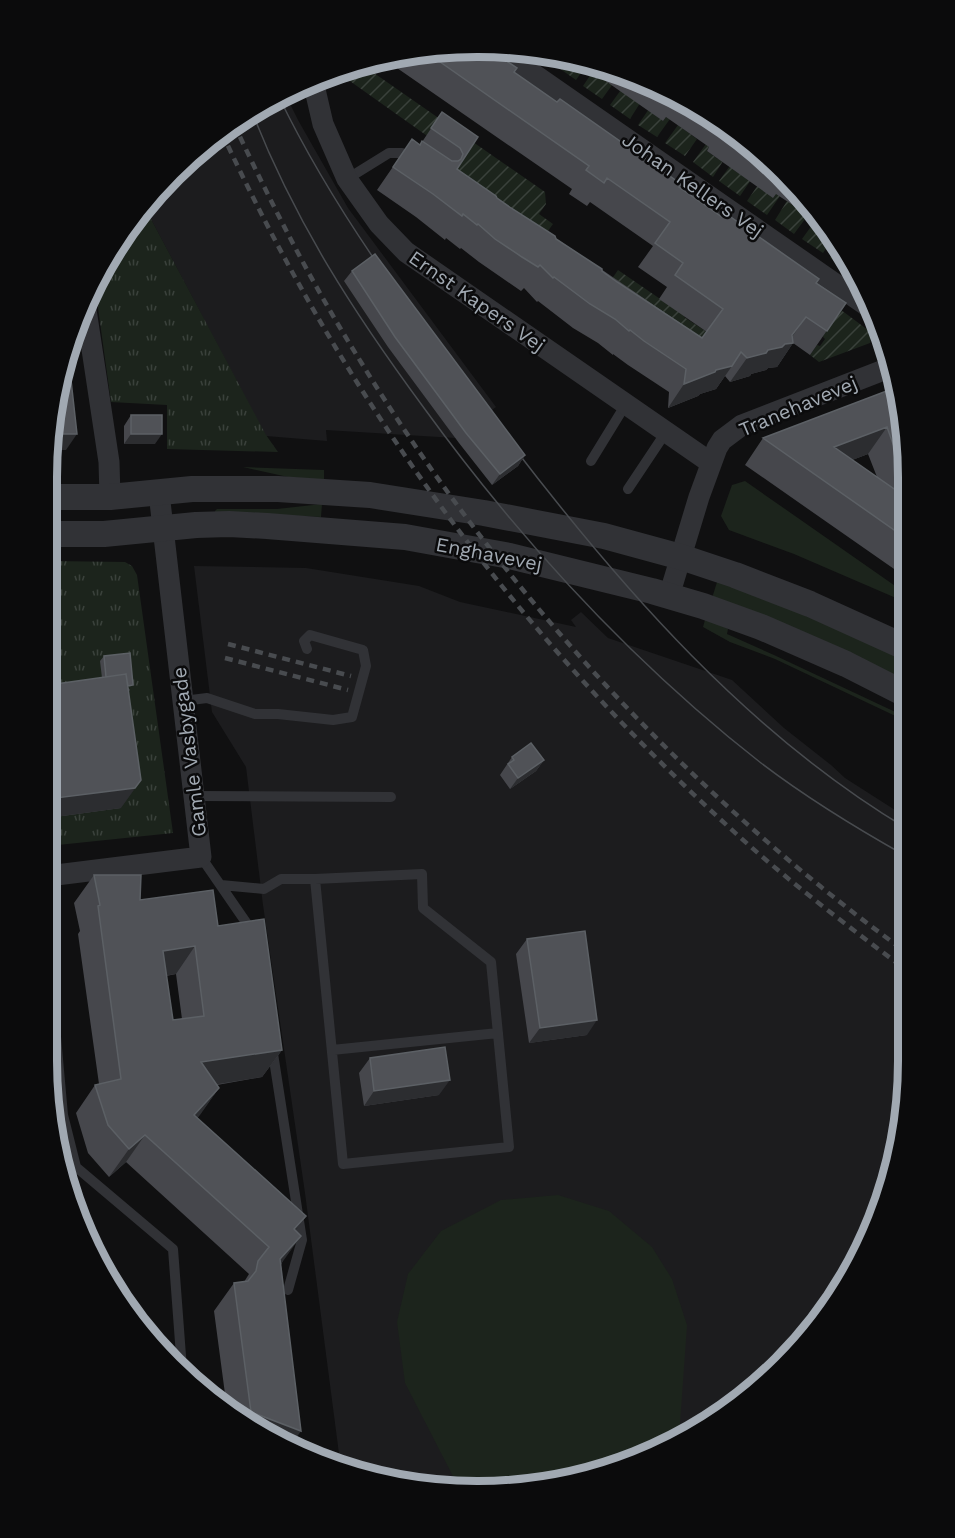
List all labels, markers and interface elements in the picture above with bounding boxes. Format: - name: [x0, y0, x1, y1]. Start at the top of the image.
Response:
- street label: Johan Kellers Vej: [618, 127, 768, 243]
- street label: Ernst Kapers Vej: [404, 245, 550, 357]
- street label: Tranehavevej: [735, 370, 861, 442]
- street label: Enghavevej: [434, 532, 544, 576]
- street label: Gamle Vasbygade: [167, 666, 211, 838]

